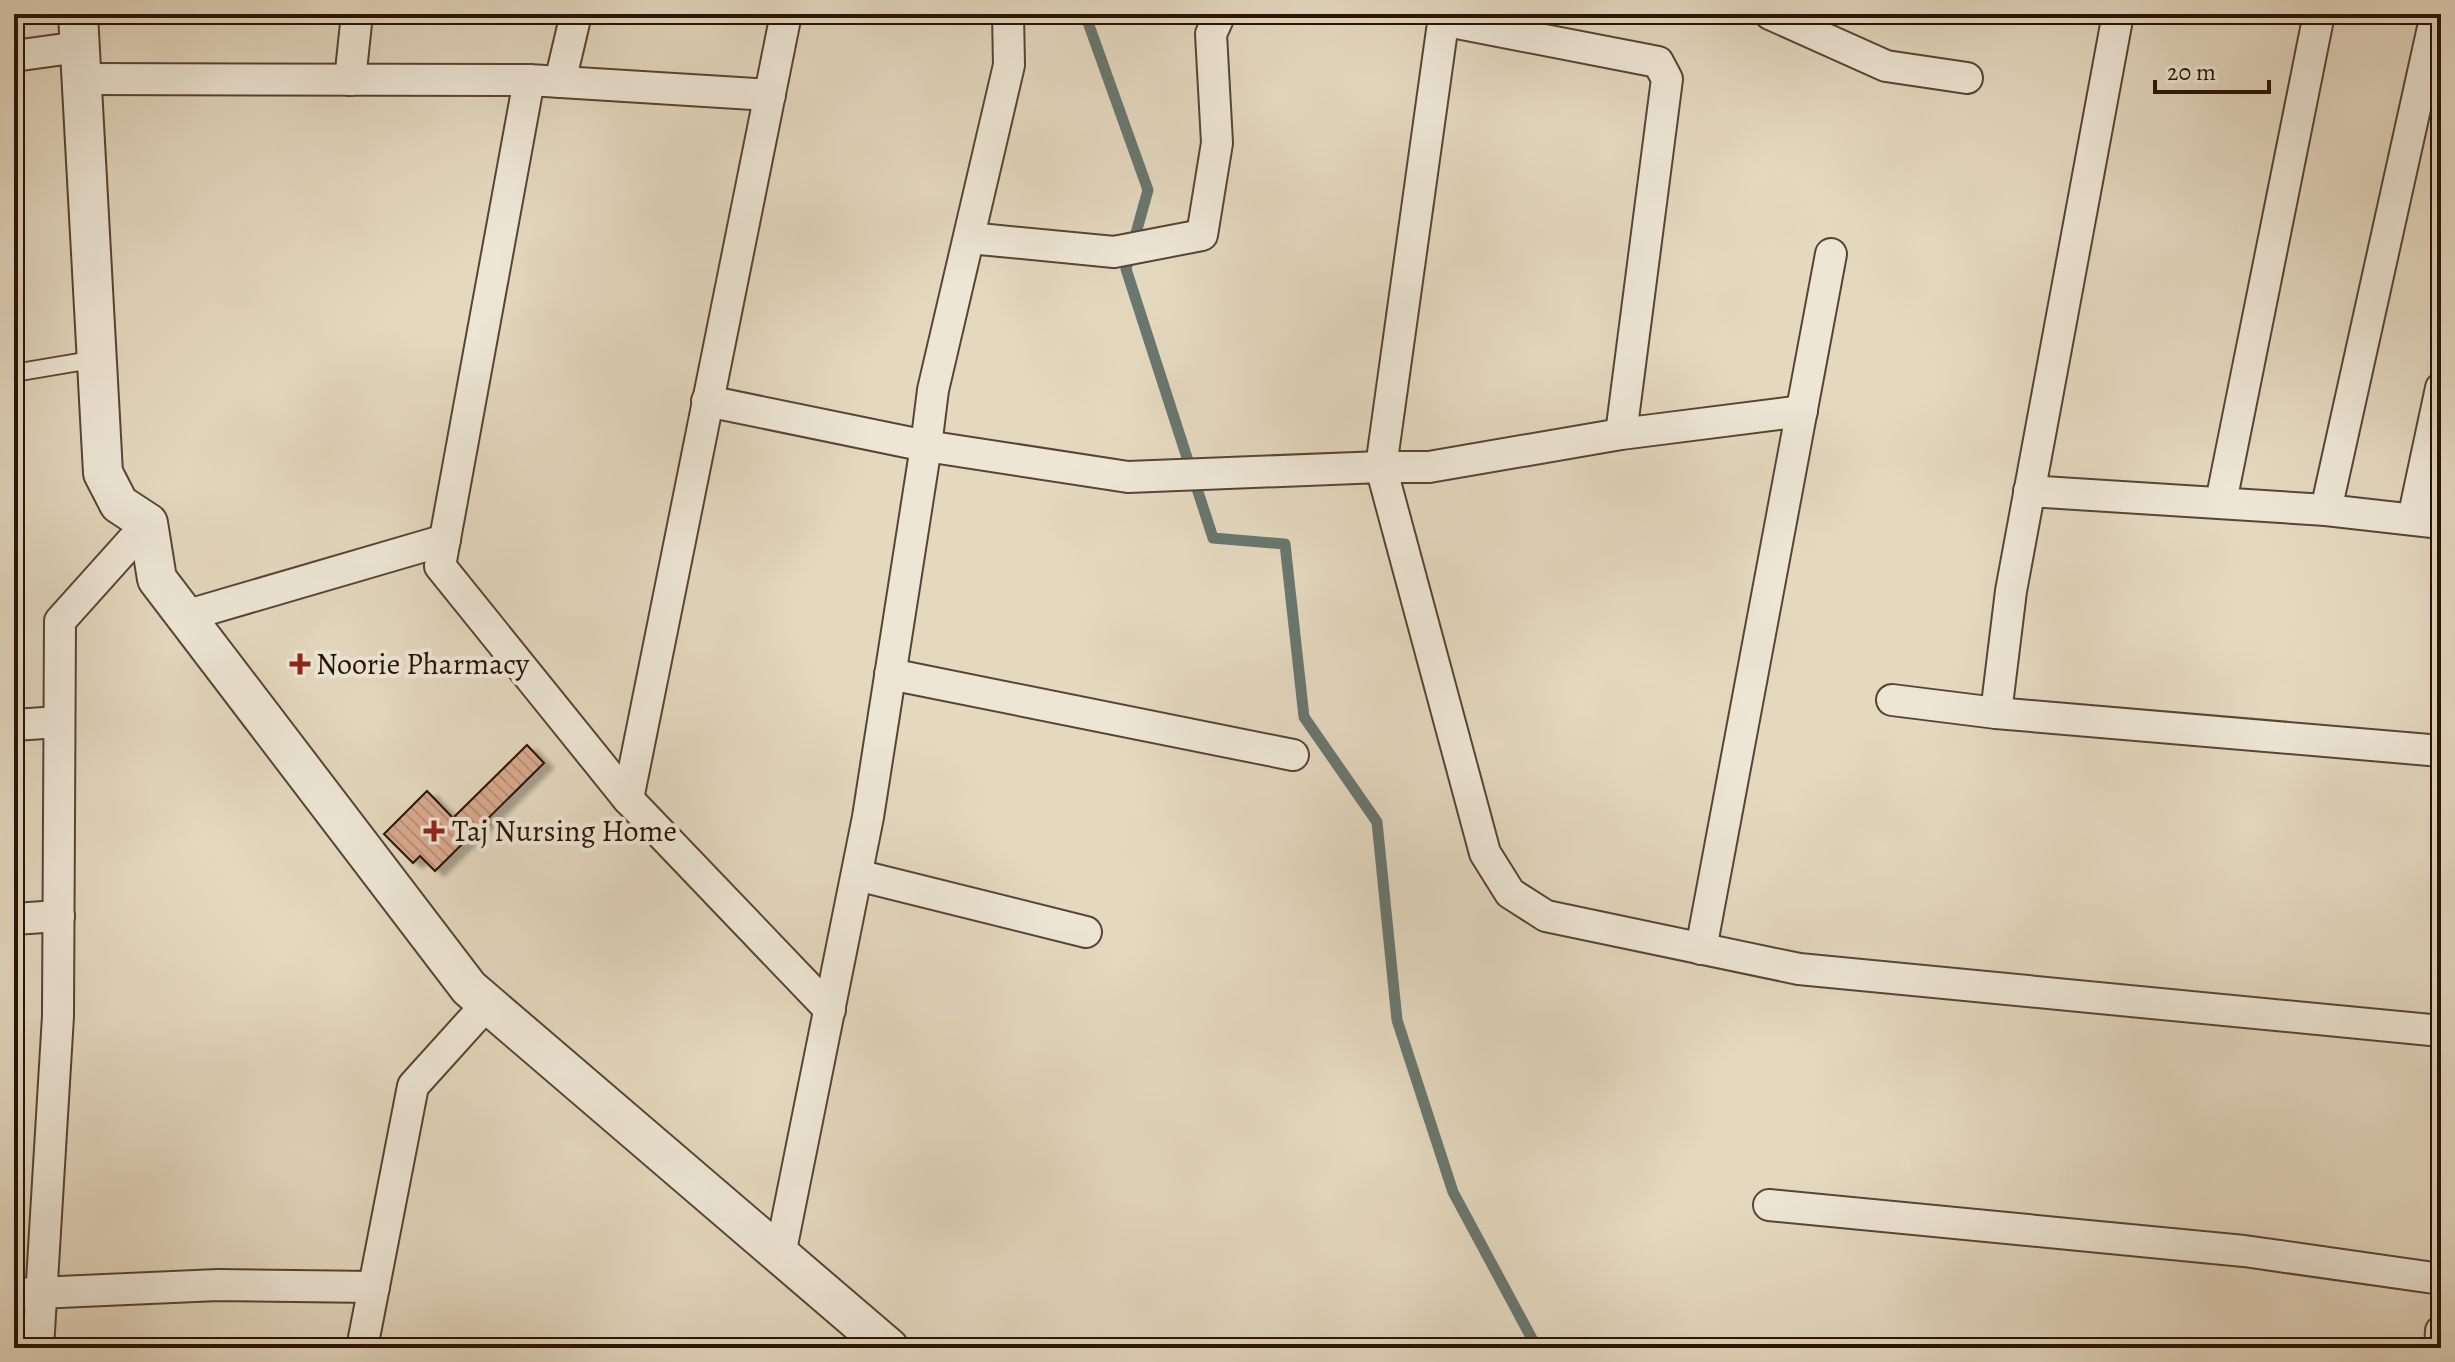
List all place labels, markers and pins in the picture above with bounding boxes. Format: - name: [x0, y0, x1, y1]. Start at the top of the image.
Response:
- place label: Noorie Pharmacy: [316, 644, 530, 684]
- marker: Noorie Pharmacy: [291, 655, 309, 673]
- place label: Taj Nursing Home: [452, 811, 677, 851]
- marker: Taj Nursing Home: [423, 820, 445, 842]

